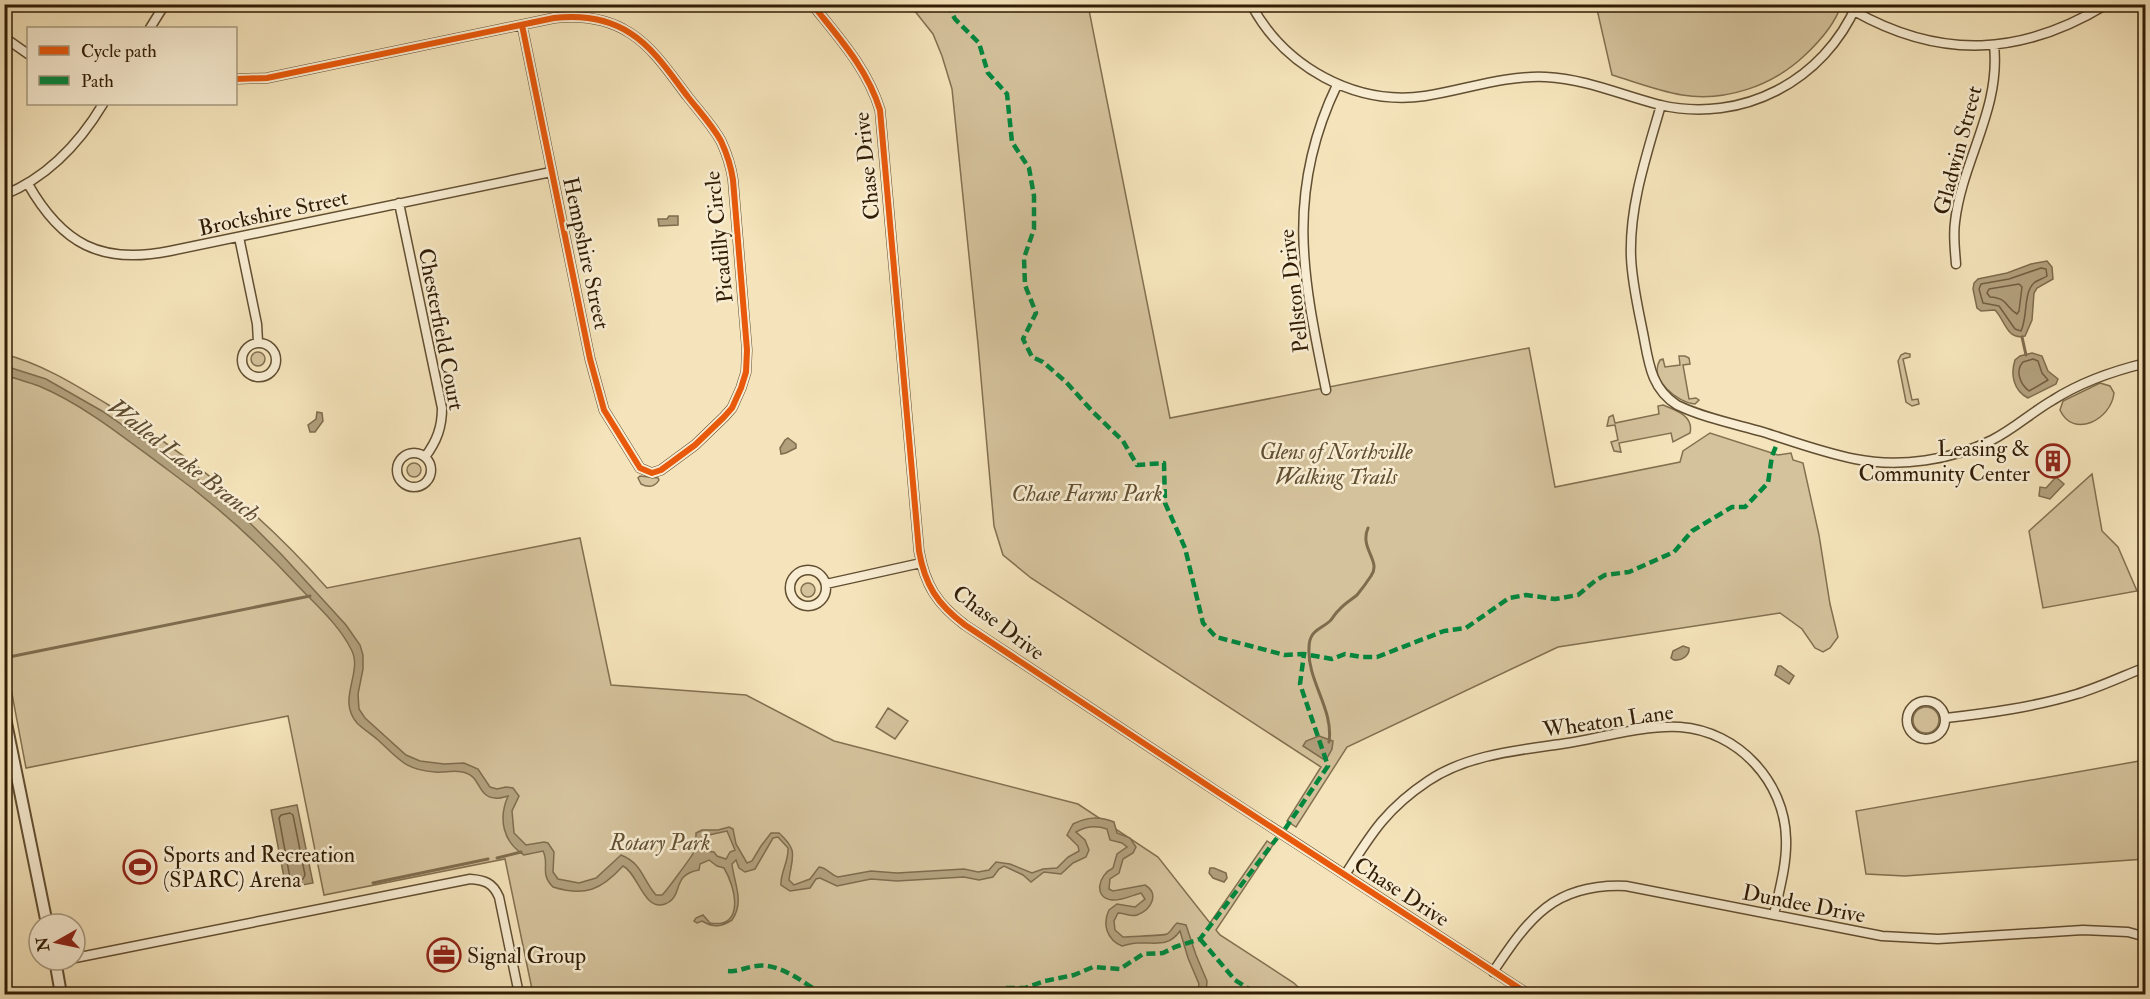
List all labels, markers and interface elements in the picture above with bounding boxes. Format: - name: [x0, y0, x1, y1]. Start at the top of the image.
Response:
- legend: [27, 27, 237, 105]
- text: Cycle path: [81, 40, 157, 63]
- text: Path: [81, 70, 114, 93]
- street label: Gladwin Street: [1927, 83, 1989, 218]
- street label: Chase Drive: [847, 111, 887, 221]
- street label: Picadilly Circle: [698, 170, 740, 304]
- street label: Hempshire Street: [555, 175, 616, 332]
- street label: Brockshire Street: [196, 183, 350, 242]
- street label: Pellston Drive: [1273, 227, 1315, 354]
- street label: Chesterfield Court: [412, 246, 470, 413]
- water label: Walled Lake Branch: [102, 391, 266, 529]
- place label: Leasing & Community Center: [1858, 435, 2031, 488]
- park label: Glens of Northville Walking Trails: [1260, 438, 1413, 491]
- building icon: Leasing & Community Center: [2035, 443, 2071, 479]
- park label: Chase Farms Park: [1011, 480, 1163, 508]
- street label: Chase Drive: [947, 579, 1050, 667]
- street label: Wheaton Lane: [1540, 698, 1675, 744]
- park label: Rotary Park: [609, 829, 710, 857]
- place label: Sports and Recreation (SPARC) Arena: [163, 841, 355, 894]
- sports icon: Sports and Recreation (SPARC) Arena: [122, 849, 158, 885]
- street label: Chase Drive: [1348, 851, 1455, 933]
- street label: Dundee Drive: [1740, 878, 1868, 930]
- north arrow: [27, 912, 87, 972]
- text: N: [32, 935, 54, 954]
- office icon: Signal Group: [426, 937, 462, 973]
- place label: Signal Group: [467, 942, 586, 971]

